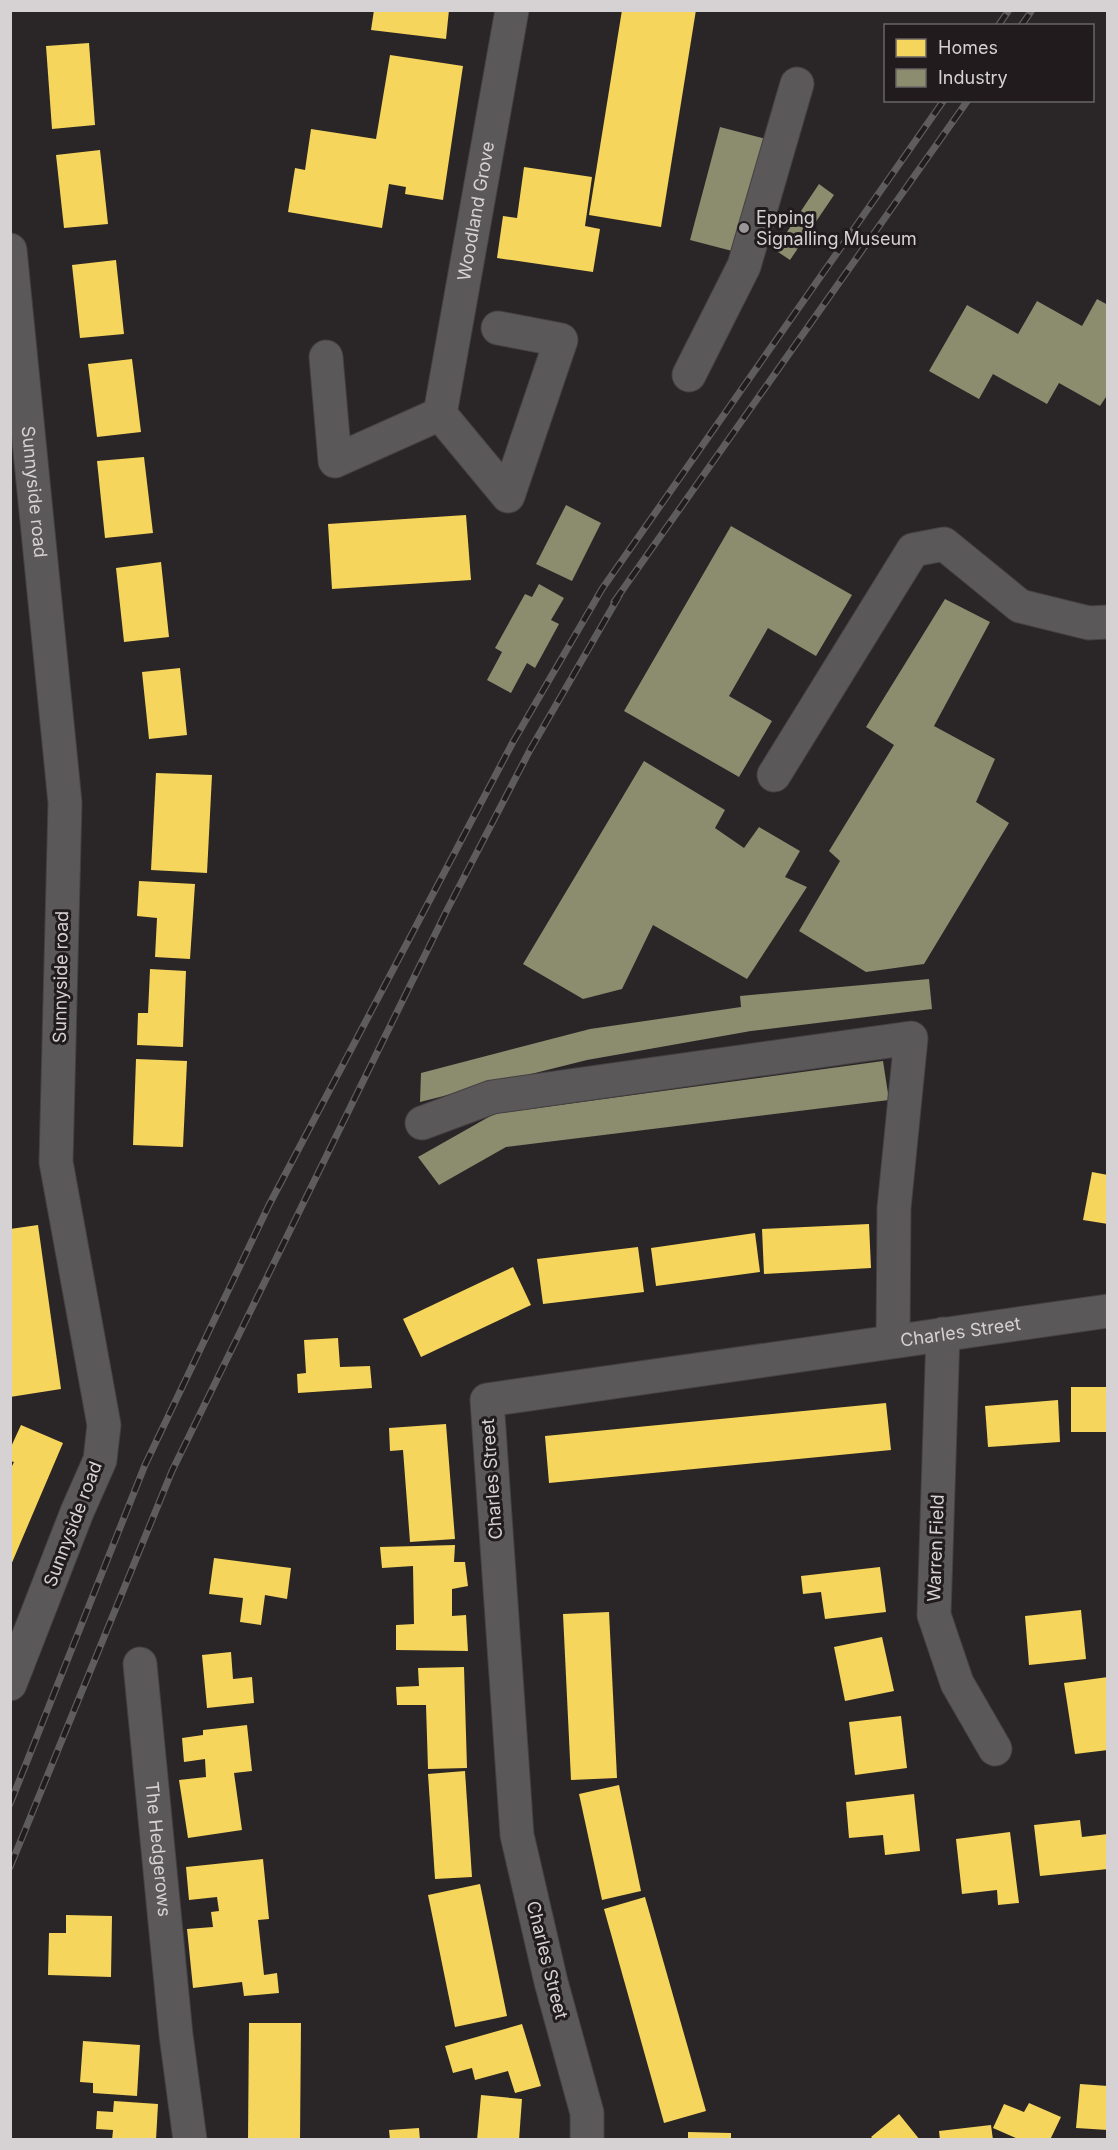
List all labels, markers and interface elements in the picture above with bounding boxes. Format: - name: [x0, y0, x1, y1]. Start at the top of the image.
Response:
- legend: [884, 24, 1094, 102]
- text: Homes: [938, 37, 998, 58]
- text: Industry: [938, 67, 1008, 88]
- street label: Woodland Grove: [453, 140, 498, 283]
- place label: Epping Signalling Museum: [756, 207, 917, 249]
- marker: Epping Signalling Museum: [737, 221, 751, 235]
- street label: Sunnyside road: [18, 425, 52, 559]
- street label: Sunnyside road: [49, 911, 72, 1043]
- street label: Charles Street: [899, 1313, 1022, 1351]
- street label: Charles Street: [477, 1418, 506, 1540]
- street label: Sunnyside road: [39, 1458, 106, 1589]
- street label: Warren Field: [923, 1494, 948, 1602]
- street label: The Hedgerows: [141, 1781, 175, 1918]
- street label: Charles Street: [523, 1899, 572, 2021]

